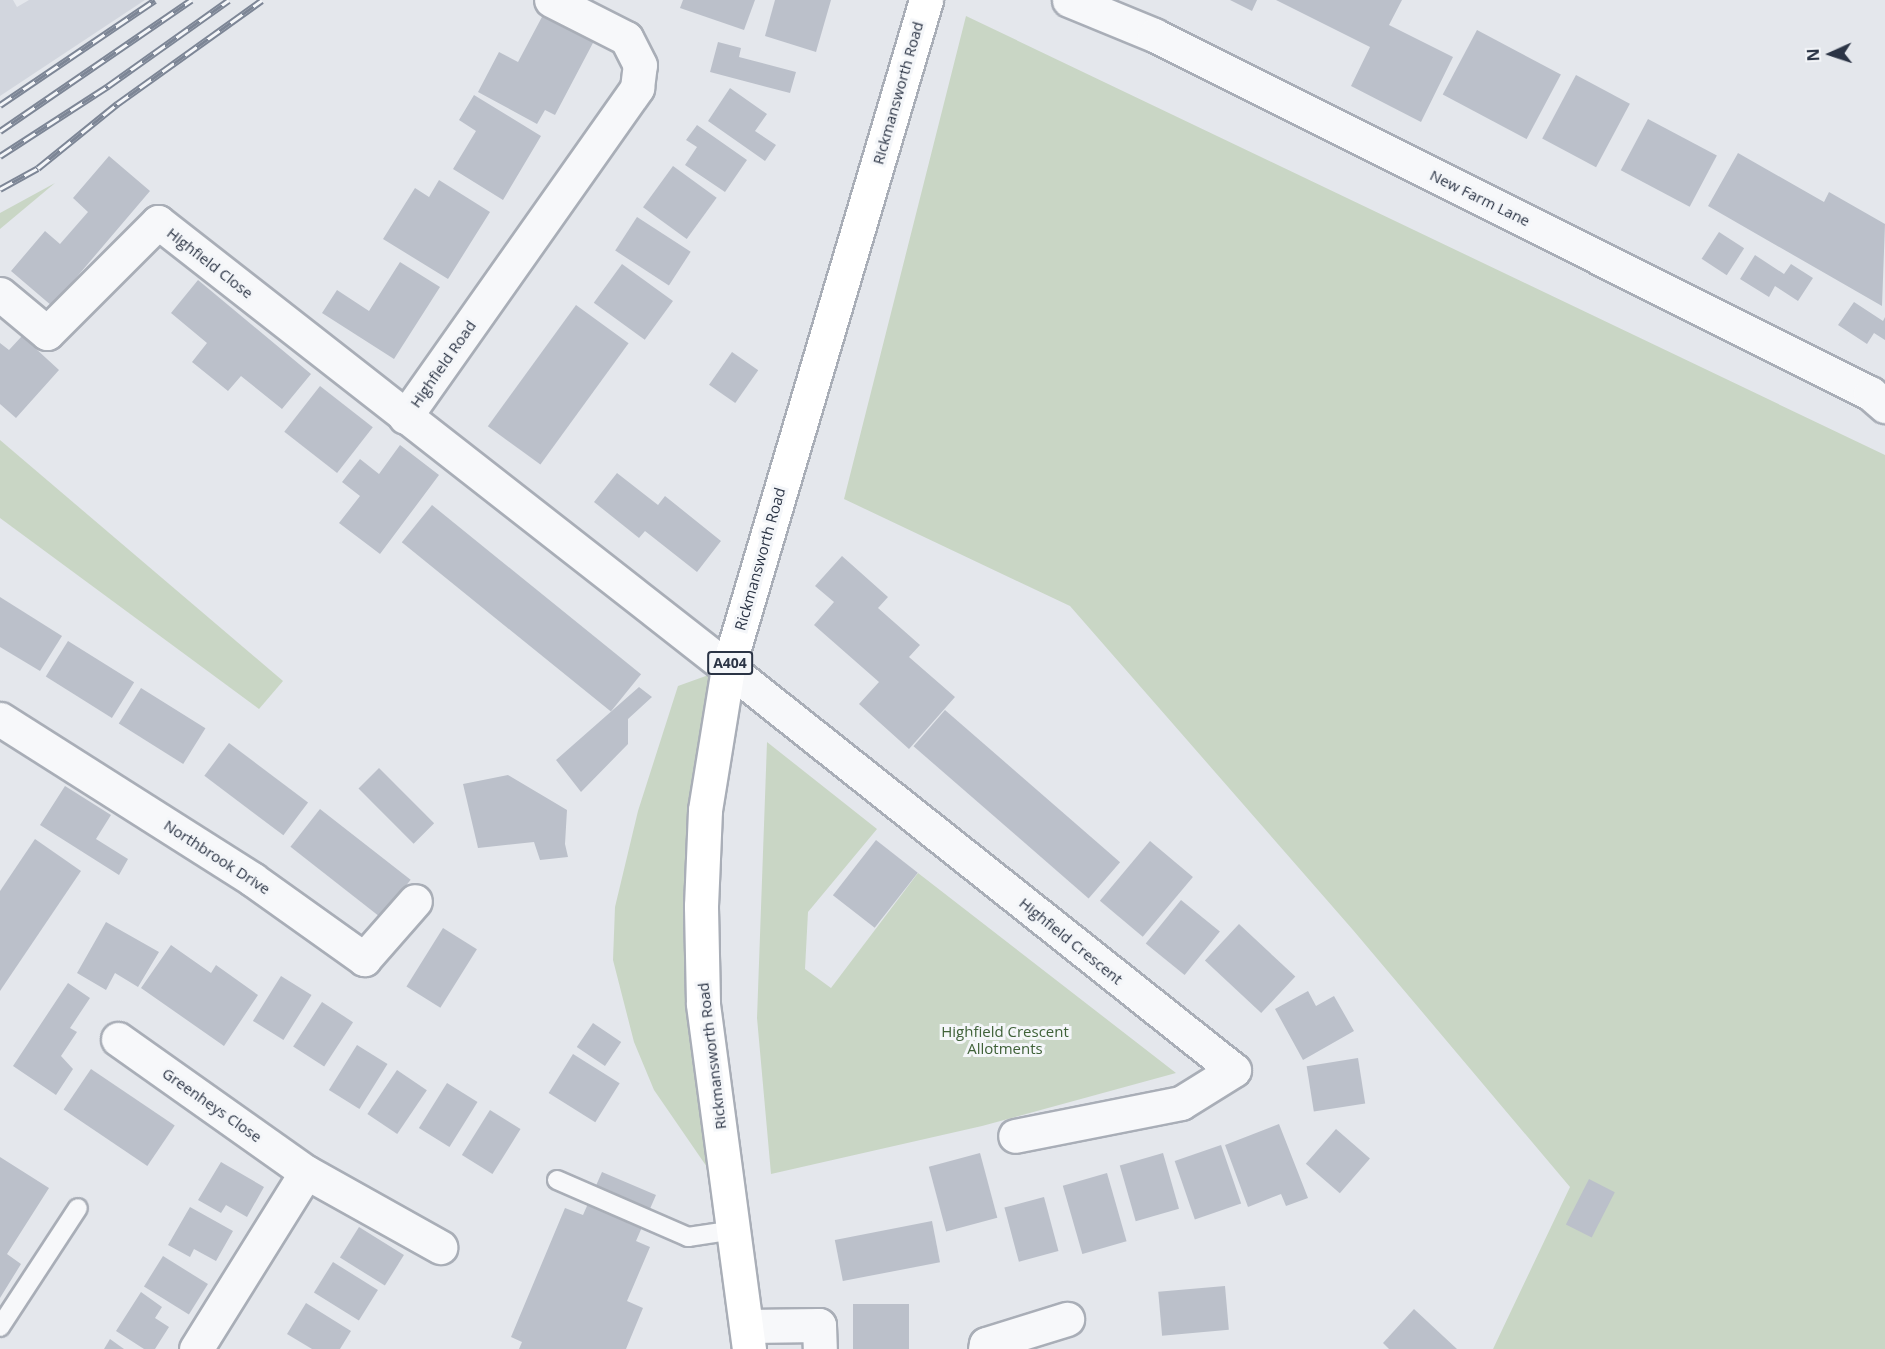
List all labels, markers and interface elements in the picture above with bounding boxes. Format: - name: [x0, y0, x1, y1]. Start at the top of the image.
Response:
- street label: Rickmansworth Road: [869, 20, 927, 166]
- north arrow: [1801, 24, 1861, 84]
- text: N: [1802, 48, 1824, 62]
- street label: New Farm Lane: [1427, 166, 1533, 230]
- street label: Highfield Close: [163, 224, 257, 302]
- street label: Highfield Road: [406, 317, 480, 411]
- street label: Rickmansworth Road: [731, 486, 789, 632]
- road number: A404: [706, 652, 754, 674]
- street label: Northbrook Drive: [161, 816, 273, 898]
- street label: Highfield Crescent: [1016, 894, 1126, 988]
- street label: Rickmansworth Road: [694, 982, 730, 1130]
- park label: Highfield Crescent Allotments: [941, 1022, 1069, 1057]
- street label: Greenheys Close: [159, 1064, 265, 1146]

